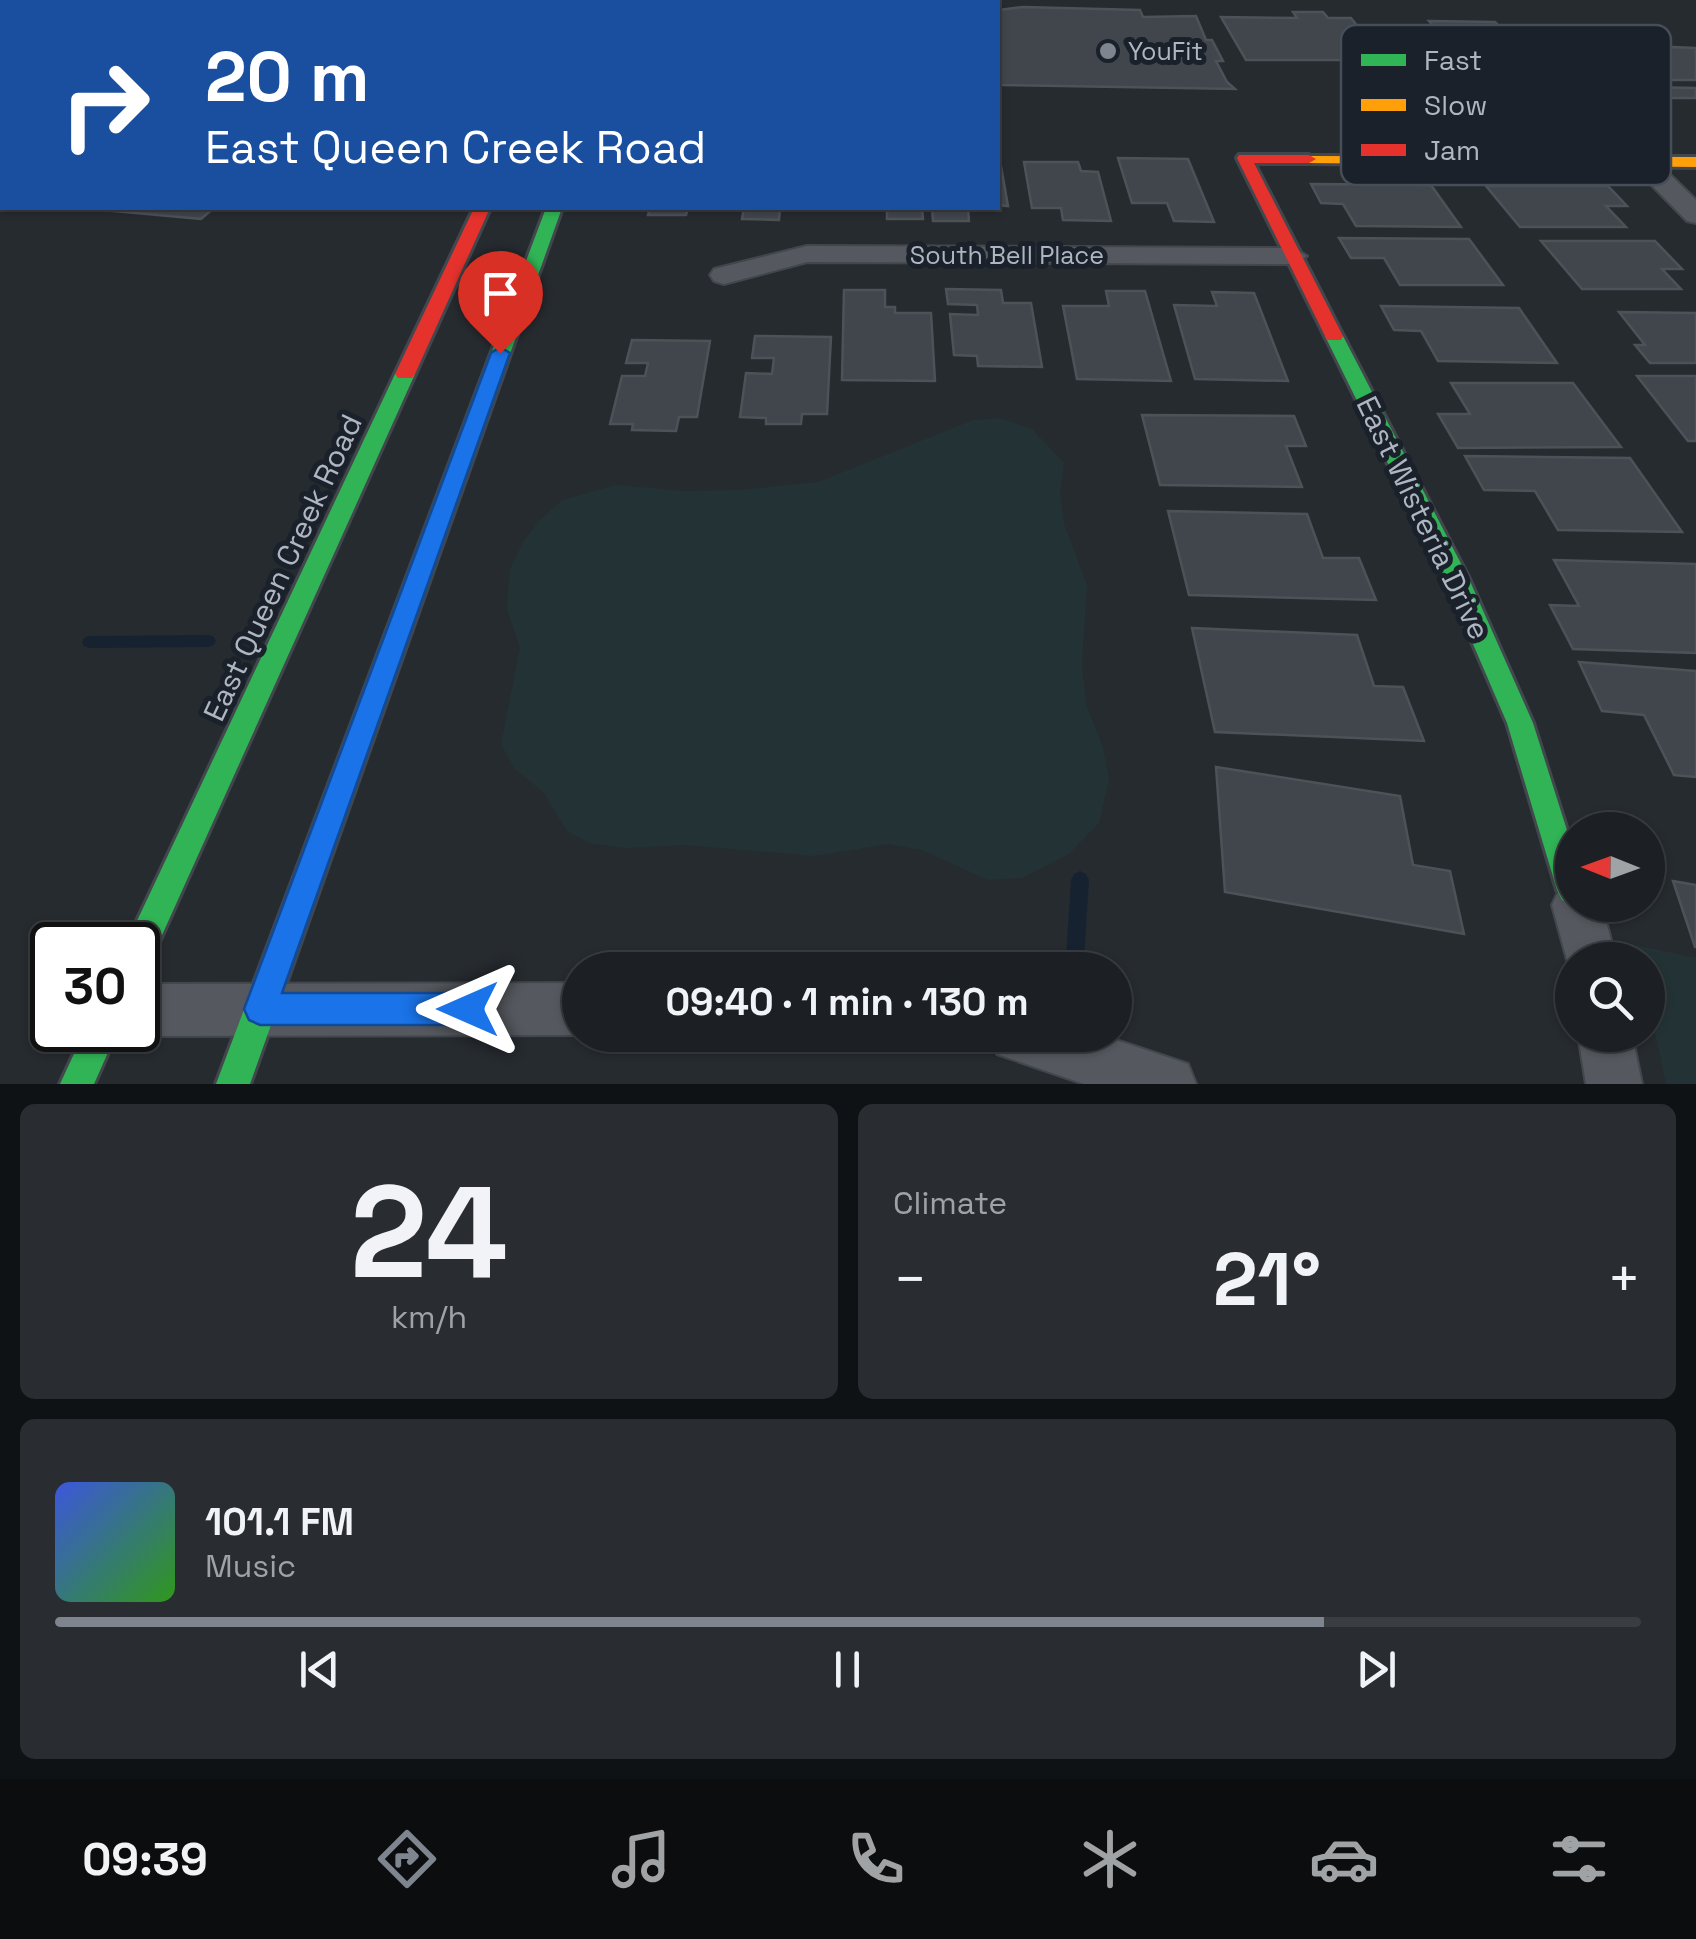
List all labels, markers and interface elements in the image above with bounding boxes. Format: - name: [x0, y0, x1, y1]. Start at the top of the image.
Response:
- legend: [1341, 25, 1671, 185]
- text: 20 m: [205, 32, 370, 121]
- place label: YouFit: [1128, 35, 1203, 67]
- icon: right: [40, 40, 170, 170]
- marker: YouFit: [1097, 40, 1119, 62]
- text: Fast: [1424, 42, 1482, 78]
- text: Slow: [1424, 87, 1487, 123]
- text: East Queen Creek Road: [205, 119, 706, 176]
- text: Jam: [1424, 132, 1480, 168]
- street label: South Bell Place: [910, 239, 1104, 271]
- pin: [458, 251, 543, 354]
- icon: arrive: [473, 266, 528, 321]
- street label: East Wisteria Drive: [1348, 390, 1499, 646]
- street label: East Queen Creek Road: [194, 408, 371, 727]
- north arrow: [1555, 812, 1665, 922]
- map controls: [1555, 812, 1665, 1052]
- speed limit sign: 30: [30, 922, 160, 1052]
- button: search: [1555, 942, 1665, 1052]
- position arrow: [416, 957, 520, 1061]
- text: 09:40 · 1 min · 130 m: [665, 978, 1029, 1026]
- text: 24: [350, 1149, 508, 1315]
- text: Climate: [893, 1183, 1007, 1223]
- text: 21°: [1213, 1231, 1321, 1327]
- text: −: [893, 1244, 927, 1314]
- text: +: [1607, 1244, 1641, 1314]
- text: km/h: [391, 1297, 467, 1337]
- text: 101.1 FM: [205, 1498, 354, 1546]
- text: Music: [205, 1546, 296, 1586]
- icon: previous: [292, 1642, 347, 1697]
- icon: pause: [820, 1642, 875, 1697]
- icon: next: [1349, 1642, 1404, 1697]
- icon: directions: [372, 1824, 442, 1894]
- icon: music: [606, 1824, 676, 1894]
- icon: phone: [841, 1824, 911, 1894]
- icon: climate: [1075, 1824, 1145, 1894]
- icon: car: [1309, 1824, 1379, 1894]
- icon: filters: [1544, 1824, 1614, 1894]
- text: 09:39: [82, 1831, 208, 1888]

